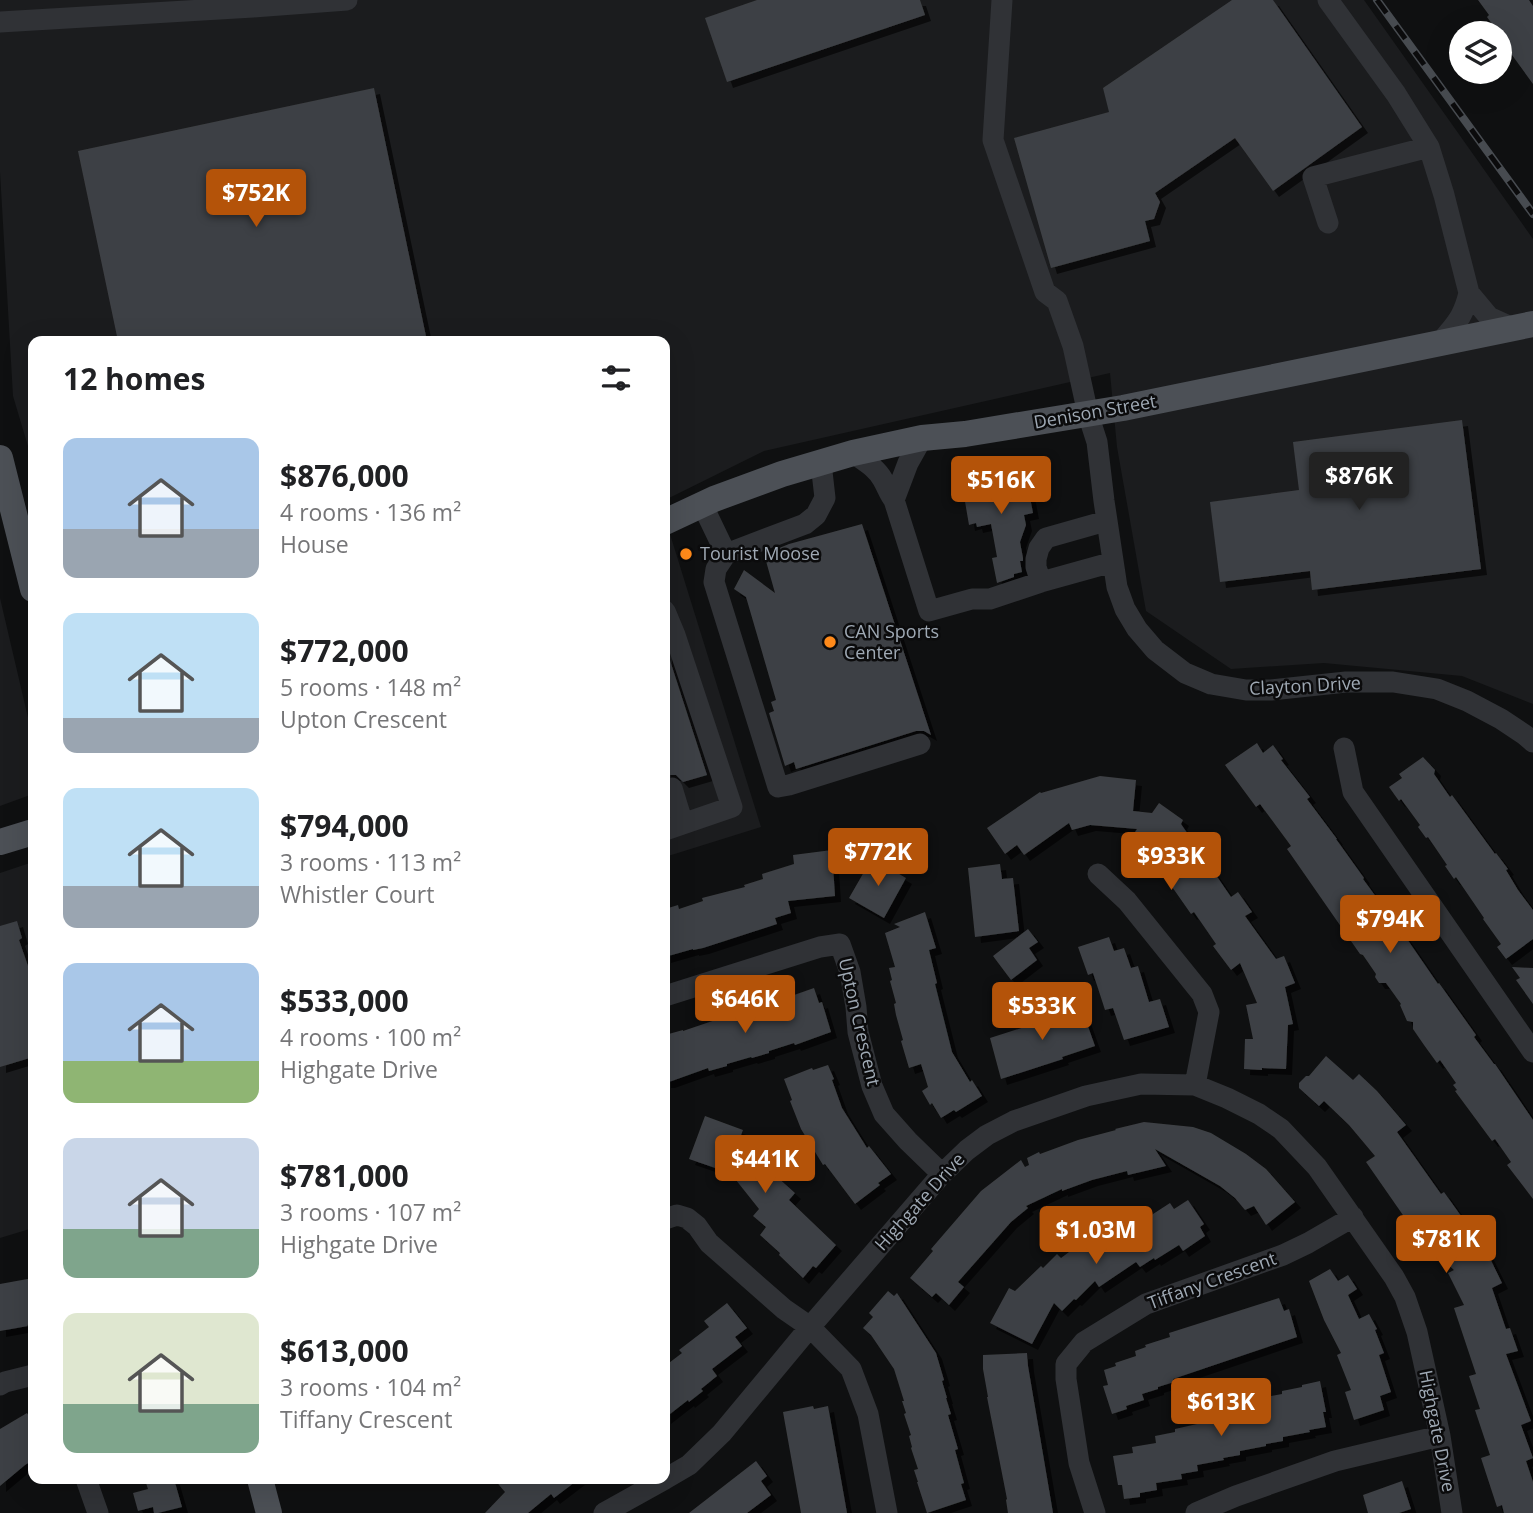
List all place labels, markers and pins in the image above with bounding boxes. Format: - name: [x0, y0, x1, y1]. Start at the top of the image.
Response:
- pin: $752K: [207, 170, 305, 229]
- pin: $876K: [1310, 452, 1408, 512]
- pin: $516K: [952, 456, 1050, 516]
- place label: Tourist Moose: [700, 541, 820, 565]
- marker: Tourist Moose: [678, 546, 694, 562]
- place label: CAN Sports Center: [844, 619, 939, 664]
- marker: CAN Sports Center: [822, 634, 838, 650]
- pin: $772K: [829, 828, 927, 888]
- pin: $933K: [1122, 832, 1220, 892]
- pin: $794K: [1341, 895, 1439, 955]
- pin: $646K: [696, 976, 794, 1035]
- pin: $533K: [993, 982, 1091, 1042]
- pin: $441K: [716, 1136, 814, 1195]
- pin: $1.03M: [1039, 1206, 1153, 1266]
- pin: $781K: [1397, 1216, 1495, 1275]
- pin: $613K: [1172, 1378, 1270, 1438]

